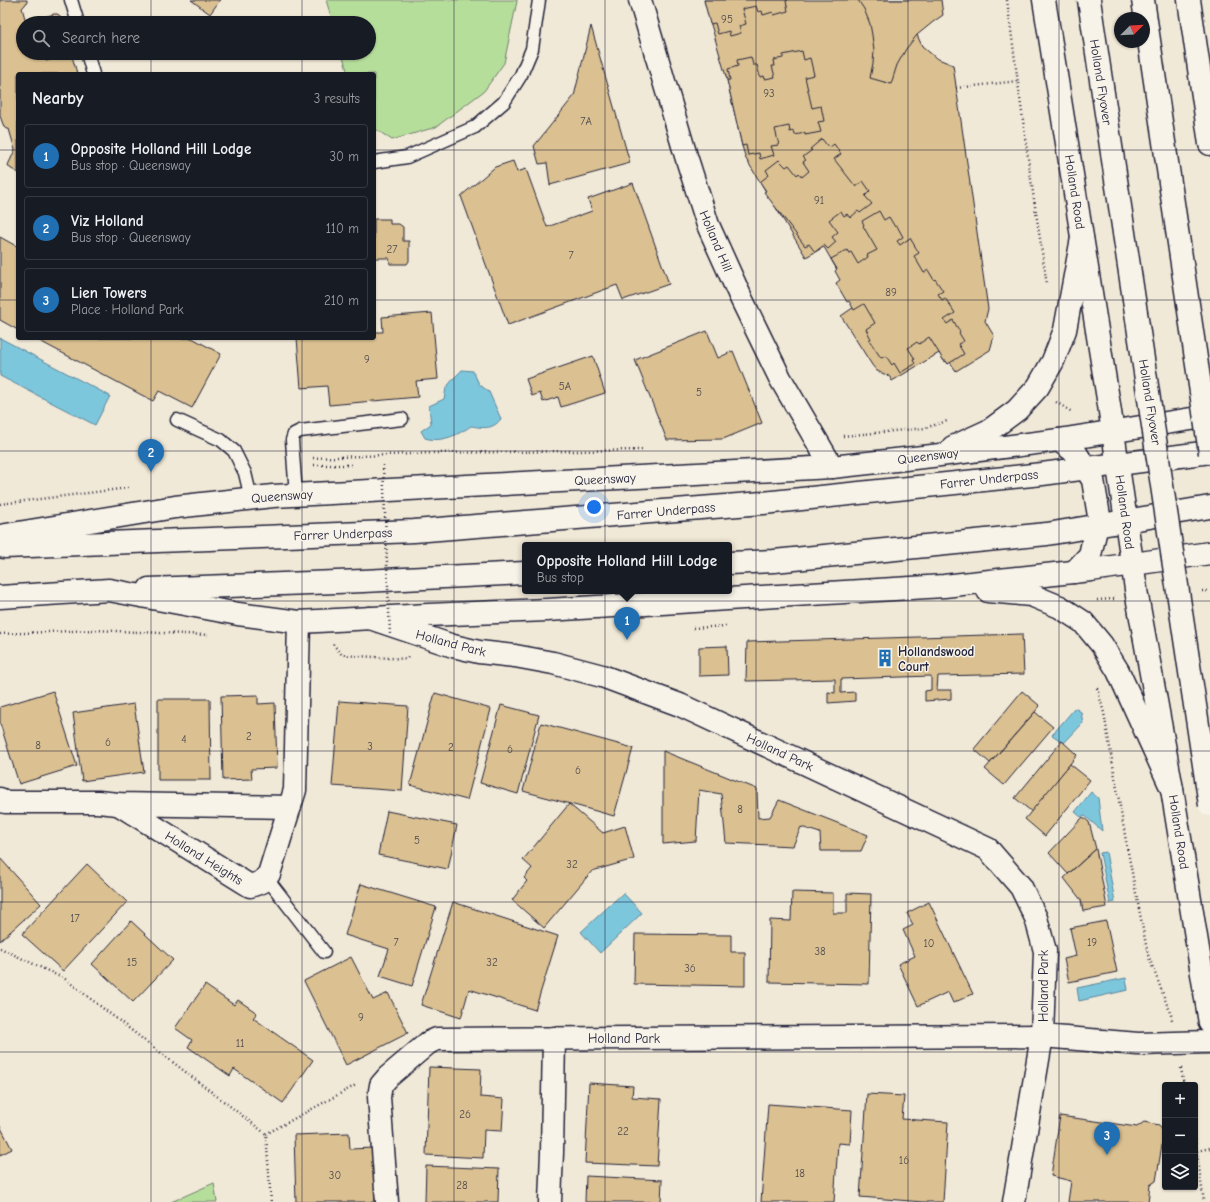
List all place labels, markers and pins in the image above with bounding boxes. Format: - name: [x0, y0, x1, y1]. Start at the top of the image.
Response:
- pin: 2: [138, 439, 164, 472]
- pin: 1: [614, 607, 640, 640]
- place label: Hollandswood Court: [898, 644, 974, 674]
- building icon: Hollandswood Court: [875, 648, 895, 668]
- pin: 3: [1094, 1122, 1120, 1155]

